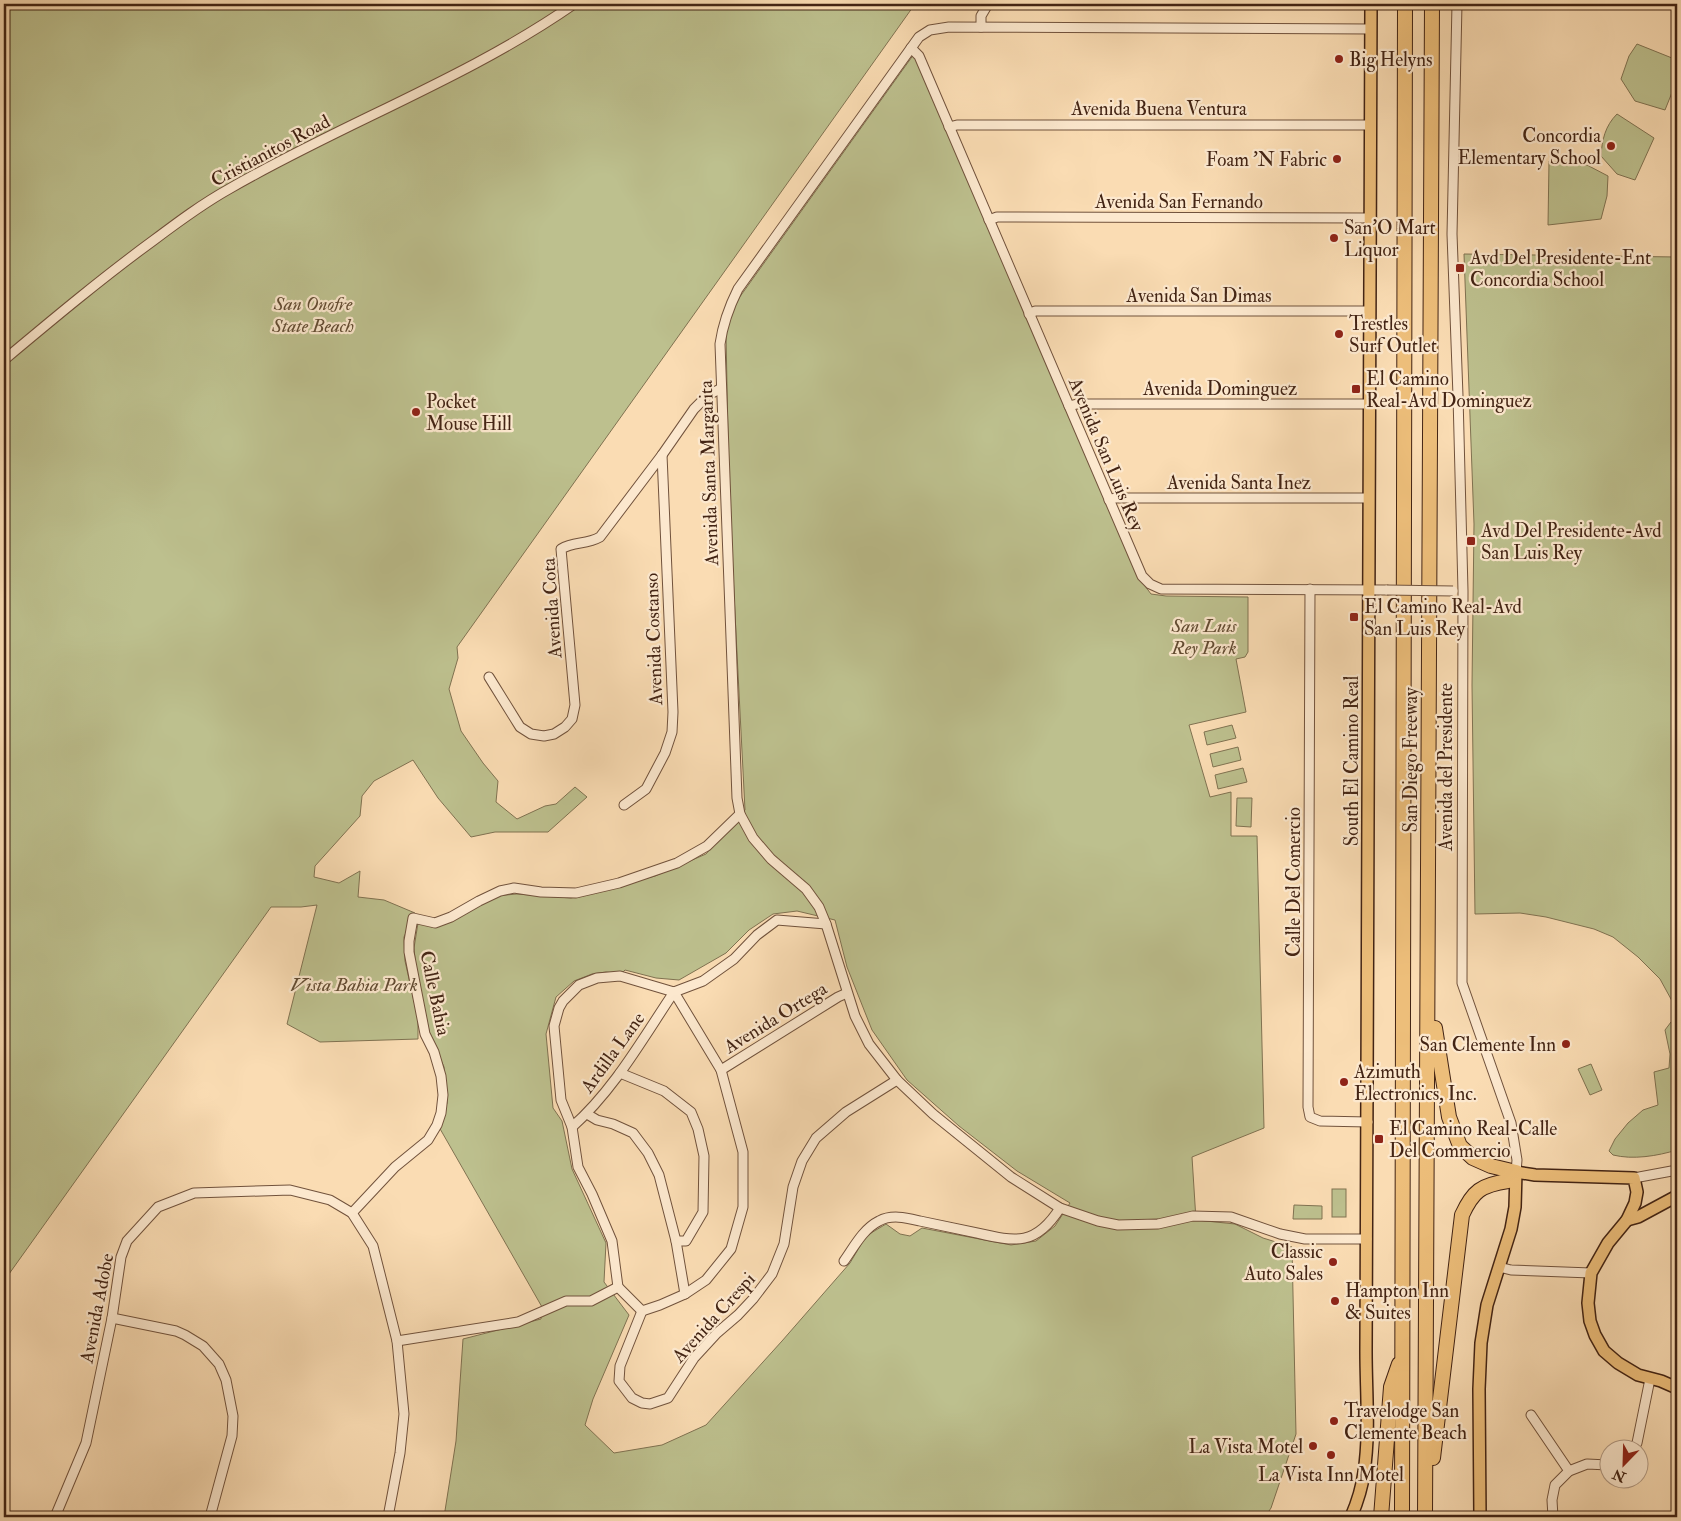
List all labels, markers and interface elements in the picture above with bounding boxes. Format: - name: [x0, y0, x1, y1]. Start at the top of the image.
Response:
- place label: Big Helyns: [1349, 48, 1433, 72]
- marker: Big Helyns: [1333, 53, 1345, 65]
- street label: Avenida Buena Ventura: [1070, 97, 1247, 121]
- street label: Cristianitos Road: [207, 109, 335, 192]
- place label: Concordia Elementary School: [1458, 124, 1601, 170]
- marker: Concordia Elementary School: [1605, 140, 1617, 152]
- place label: Foam 'N Fabric: [1206, 148, 1327, 172]
- marker: Foam 'N Fabric: [1331, 153, 1343, 165]
- street label: Avenida San Fernando: [1094, 190, 1263, 214]
- place label: San'O Mart Liquor: [1344, 216, 1436, 262]
- marker: San'O Mart Liquor: [1328, 232, 1340, 244]
- place label: Avd Del Presidente-Ent Concordia School: [1469, 246, 1651, 292]
- marker: Avd Del Presidente-Ent Concordia School: [1454, 262, 1466, 274]
- street label: Avenida San Dimas: [1125, 284, 1272, 308]
- park label: San Onofre State Beach: [271, 292, 354, 338]
- place label: Trestles Surf Outlet: [1349, 312, 1437, 358]
- marker: Trestles Surf Outlet: [1333, 328, 1345, 340]
- place label: El Camino Real-Avd Dominguez: [1366, 367, 1532, 413]
- street label: Avenida San Luis Rey: [1062, 373, 1150, 535]
- street label: Avenida Dominguez: [1142, 377, 1297, 401]
- street label: Avenida Santa Margarita: [694, 380, 724, 567]
- marker: El Camino Real-Avd Dominguez: [1350, 383, 1362, 395]
- place label: Pocket Mouse Hill: [426, 390, 512, 436]
- marker: Pocket Mouse Hill: [410, 406, 422, 418]
- street label: Avenida Santa Inez: [1166, 471, 1311, 495]
- place label: Avd Del Presidente-Avd San Luis Rey: [1480, 519, 1662, 565]
- marker: Avd Del Presidente-Avd San Luis Rey: [1465, 535, 1477, 547]
- street label: Avenida Cota: [537, 557, 568, 660]
- street label: Avenida Costanso: [640, 572, 668, 707]
- place label: El Camino Real-Avd San Luis Rey: [1364, 595, 1523, 641]
- marker: El Camino Real-Avd San Luis Rey: [1348, 611, 1360, 623]
- park label: San Luis Rey Park: [1170, 614, 1237, 660]
- street label: South El Camino Real: [1340, 676, 1364, 846]
- street label: Avenida del Presidente: [1434, 683, 1458, 852]
- street label: San Diego Freeway: [1399, 687, 1423, 833]
- street label: Calle Del Comercio: [1282, 807, 1306, 957]
- street label: Calle Bahia: [414, 948, 456, 1038]
- park label: Vista Bahia Park: [290, 973, 418, 997]
- street label: Avenida Ortega: [719, 976, 832, 1060]
- street label: Ardilla Lane: [575, 1007, 650, 1099]
- place label: San Clemente Inn: [1420, 1033, 1556, 1057]
- marker: San Clemente Inn: [1560, 1038, 1572, 1050]
- place label: Azimuth Electronics, Inc.: [1353, 1060, 1477, 1106]
- marker: Azimuth Electronics, Inc.: [1338, 1076, 1350, 1088]
- place label: El Camino Real-Calle Del Commercio: [1389, 1117, 1557, 1163]
- marker: El Camino Real-Calle Del Commercio: [1373, 1133, 1385, 1145]
- place label: Classic Auto Sales: [1243, 1240, 1323, 1286]
- street label: Avenida Adobe: [74, 1251, 119, 1366]
- marker: Classic Auto Sales: [1327, 1256, 1339, 1268]
- street label: Avenida Crespi: [666, 1268, 761, 1369]
- place label: Hampton Inn & Suites: [1345, 1279, 1449, 1325]
- marker: Hampton Inn & Suites: [1329, 1295, 1341, 1307]
- place label: Travelodge San Clemente Beach: [1344, 1399, 1467, 1445]
- marker: Travelodge San Clemente Beach: [1328, 1415, 1340, 1427]
- place label: La Vista Motel: [1188, 1435, 1303, 1459]
- north arrow: [1598, 1438, 1648, 1488]
- marker: La Vista Motel: [1307, 1440, 1319, 1452]
- marker: La Vista Inn Motel: [1325, 1449, 1337, 1461]
- place label: La Vista Inn Motel: [1258, 1463, 1404, 1487]
- text: N: [1610, 1465, 1629, 1486]

